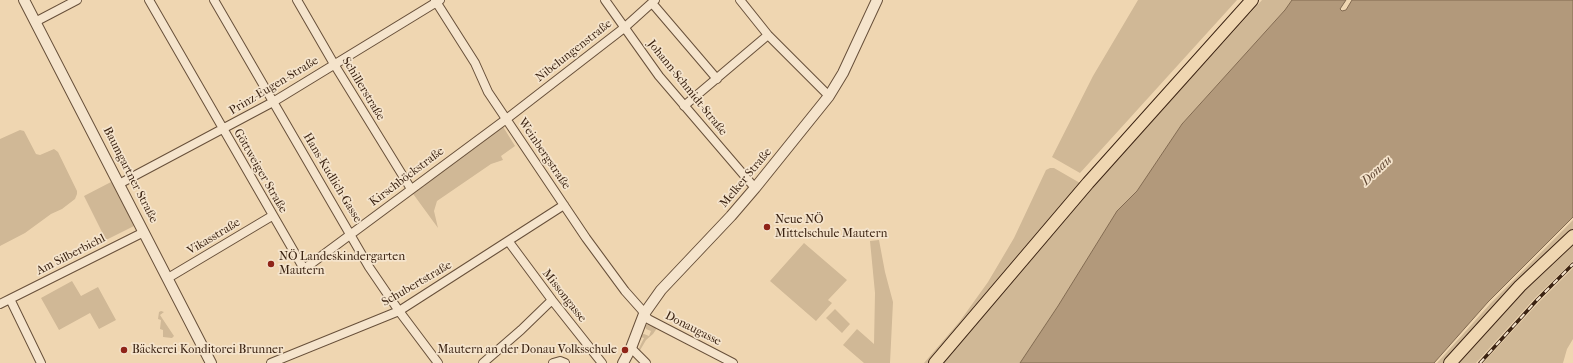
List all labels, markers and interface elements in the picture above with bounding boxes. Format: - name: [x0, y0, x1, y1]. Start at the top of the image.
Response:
- street label: Nibelungenstraße: [533, 17, 615, 85]
- street label: Johann-Schmidt-Straße: [644, 37, 730, 139]
- street label: Prinz-Eugen-Straße: [227, 54, 321, 118]
- street label: Schillerstraße: [338, 55, 388, 123]
- street label: Weinbergstraße: [515, 116, 573, 192]
- street label: Baumgartner Straße: [100, 125, 160, 225]
- street label: Göttweiger Straße: [230, 126, 290, 216]
- street label: Hans-Kudlich-Gasse: [300, 131, 364, 225]
- street label: Kirschböckstraße: [367, 144, 447, 210]
- street label: Melker Straße: [717, 145, 775, 211]
- water label: Donau: [1358, 153, 1396, 189]
- place label: Neue NÖ Mittelschule Mautern: [775, 213, 888, 241]
- street label: Vikasstraße: [185, 216, 243, 258]
- marker: Neue NÖ Mittelschule Mautern: [762, 222, 772, 232]
- street label: Am Silberbichl: [34, 231, 108, 279]
- place label: NÖ Landeskindergarten Mautern: [279, 250, 405, 278]
- street label: Schubertstraße: [379, 258, 455, 310]
- marker: NÖ Landeskindergarten Mautern: [266, 259, 276, 269]
- street label: Missongasse: [539, 267, 589, 325]
- street label: Donaugasse: [662, 309, 724, 349]
- place label: Bäckerei Konditorei Brunner: [132, 343, 283, 357]
- place label: Mautern an der Donau Volksschule: [437, 343, 617, 357]
- marker: Bäckerei Konditorei Brunner: [119, 345, 129, 355]
- marker: Mautern an der Donau Volksschule: [620, 345, 630, 355]

